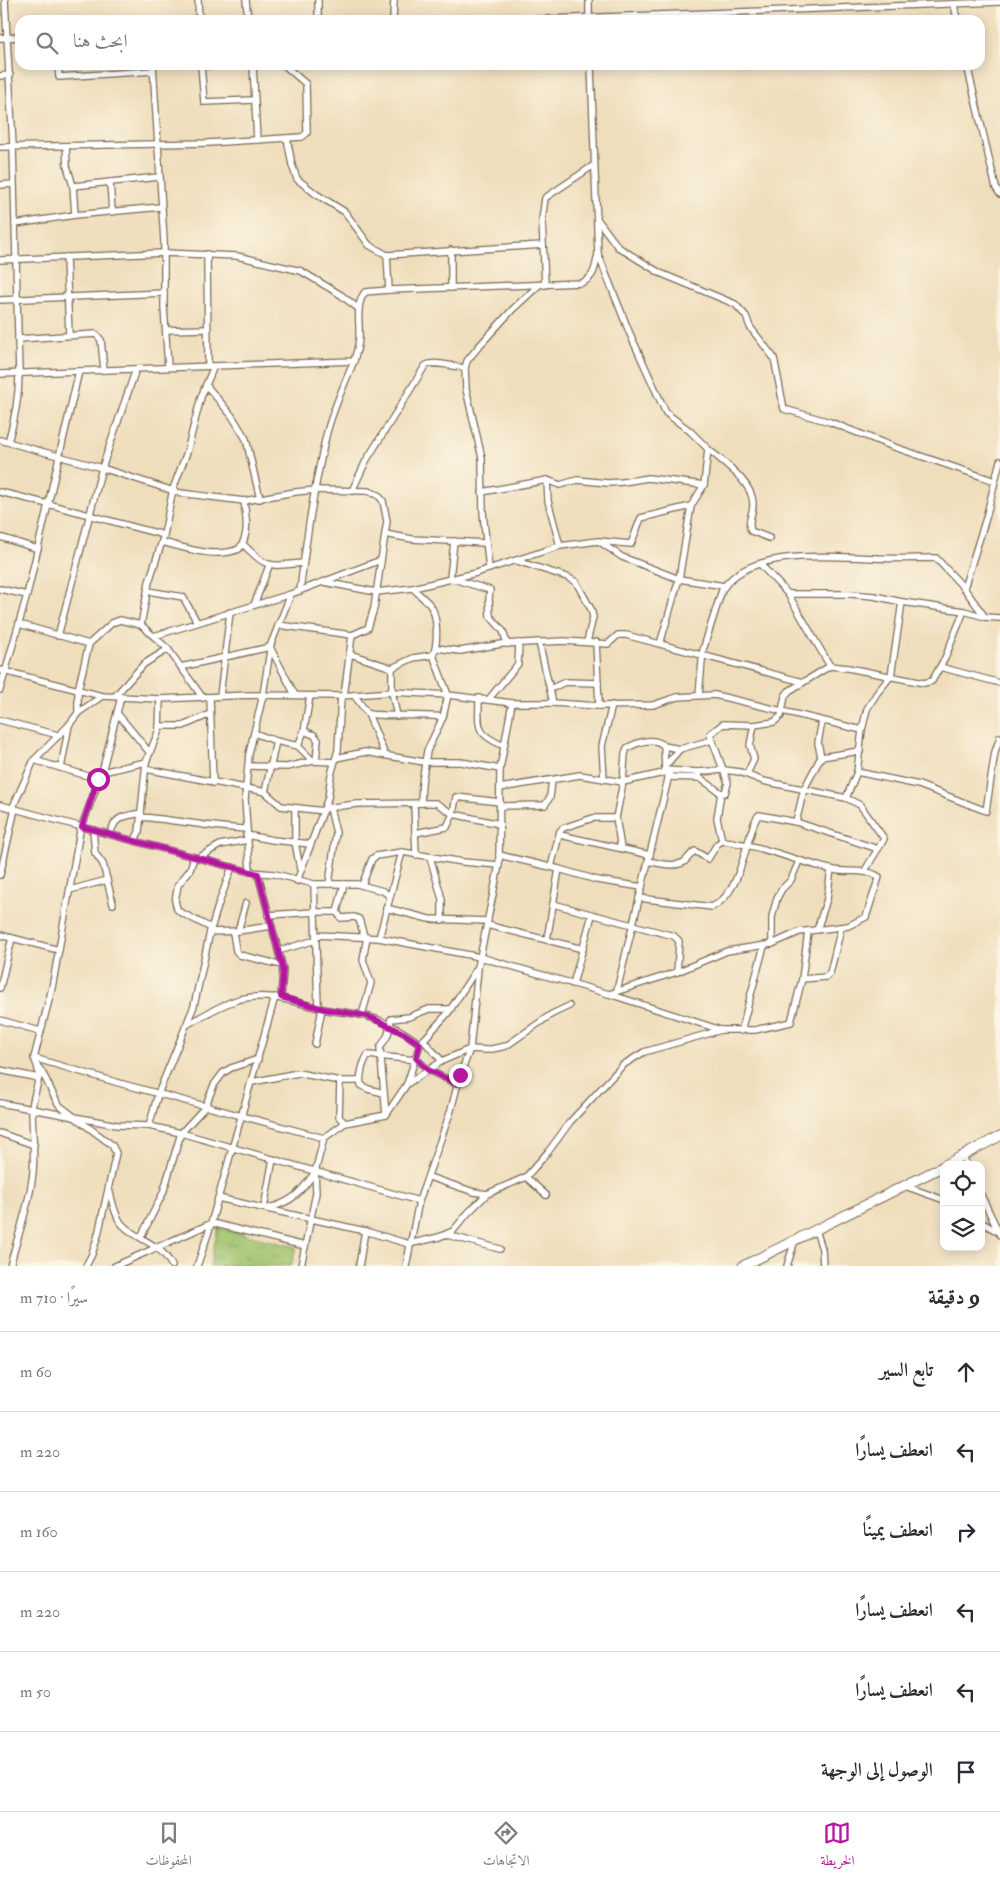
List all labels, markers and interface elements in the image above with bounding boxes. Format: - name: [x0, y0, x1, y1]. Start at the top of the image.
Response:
- search box: [15, 15, 985, 70]
- icon: search: [33, 29, 61, 57]
- text: ابحث هنا: [73, 29, 128, 53]
- route start: [87, 768, 110, 791]
- route end: [449, 1064, 472, 1087]
- map controls: [940, 1161, 985, 1251]
- button: locate: [940, 1161, 985, 1206]
- button: layers: [940, 1206, 985, 1251]
- text: 9 دقيقة: [928, 1284, 980, 1311]
- text: سيرًا · 710 m: [20, 1288, 88, 1308]
- text: تابع السير: [879, 1358, 933, 1382]
- icon: ahead: [952, 1358, 980, 1386]
- text: 60 m: [20, 1362, 52, 1382]
- text: انعطف يسارًا: [855, 1438, 933, 1462]
- icon: left: [952, 1438, 980, 1466]
- text: 220 m: [20, 1442, 60, 1462]
- text: انعطف يمينًا: [863, 1518, 933, 1542]
- icon: right: [952, 1518, 980, 1546]
- text: 160 m: [20, 1522, 58, 1542]
- text: انعطف يسارًا: [855, 1598, 933, 1622]
- icon: left: [952, 1598, 980, 1626]
- text: 220 m: [20, 1602, 60, 1622]
- text: انعطف يسارًا: [855, 1678, 933, 1702]
- icon: left: [952, 1678, 980, 1706]
- text: 50 m: [20, 1682, 51, 1702]
- text: الوصول إلى الوجهة: [821, 1758, 933, 1782]
- icon: arrive: [952, 1758, 980, 1786]
- tab: المحفوظات: [146, 1819, 192, 1874]
- tab: الاتجاهات: [483, 1819, 529, 1874]
- tab: الخريطة: [820, 1819, 855, 1874]

